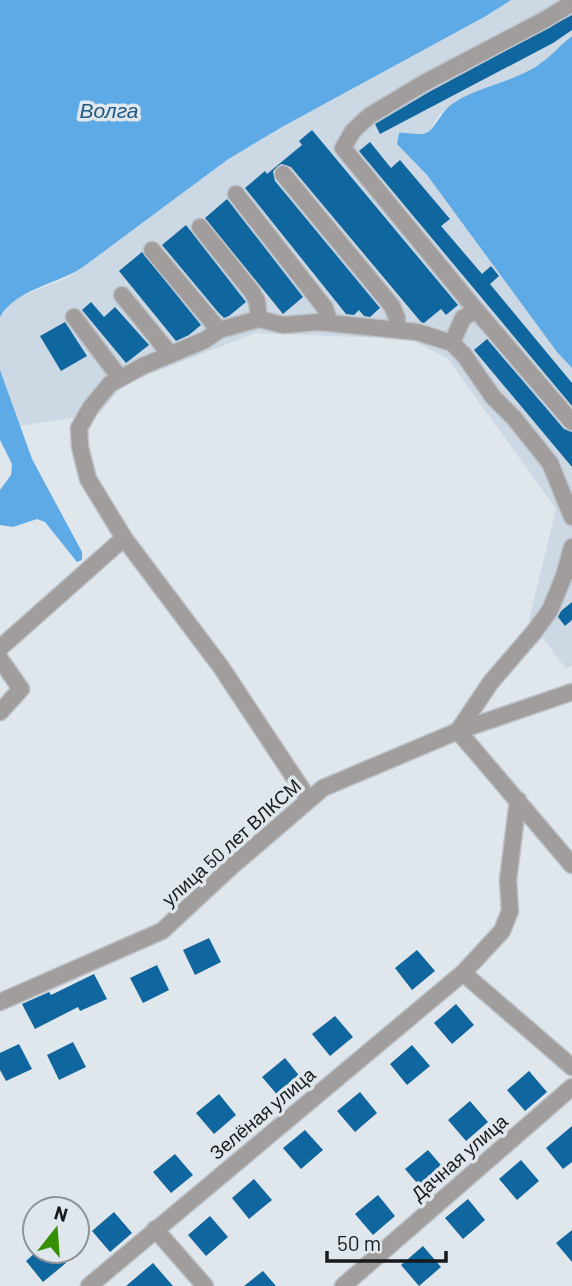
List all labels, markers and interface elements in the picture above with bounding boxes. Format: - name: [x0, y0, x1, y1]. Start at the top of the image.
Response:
- water label: Волга: [80, 97, 138, 122]
- street label: улица 50 лет ВЛКСМ: [157, 774, 305, 910]
- street label: Зелёная улица: [205, 1062, 320, 1164]
- street label: Дачная улица: [406, 1109, 512, 1205]
- north arrow: [21, 1195, 91, 1265]
- text: N: [52, 1200, 71, 1226]
- scale bar: [327, 1220, 446, 1264]
- text: 50 m: [337, 1230, 381, 1255]

